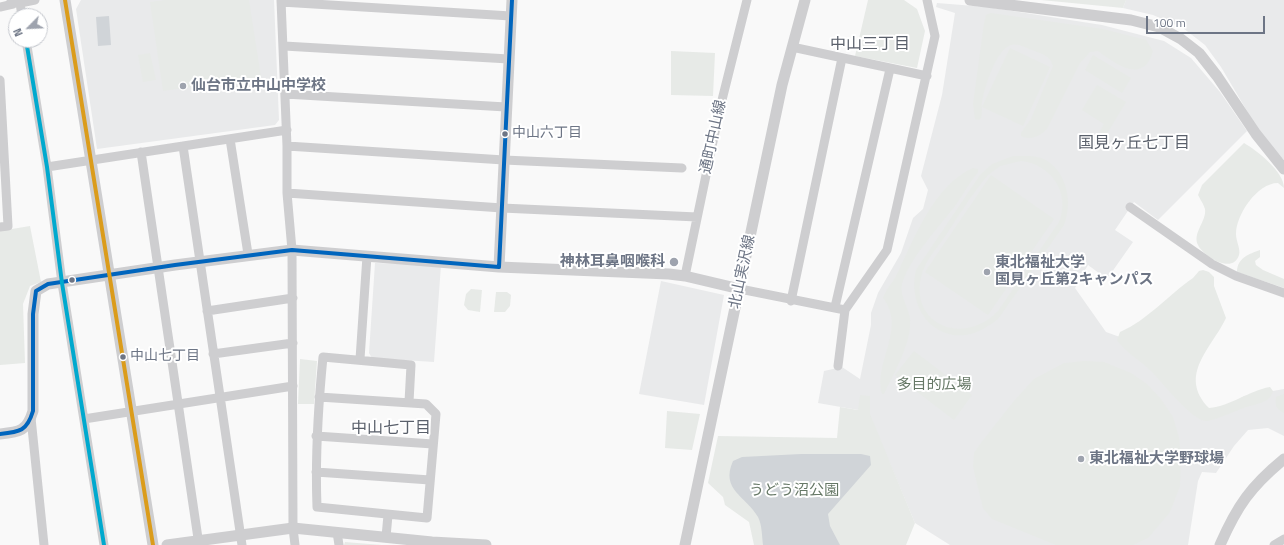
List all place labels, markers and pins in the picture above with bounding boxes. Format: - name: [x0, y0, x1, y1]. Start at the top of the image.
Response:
- place label: 仙台市立中山中学校: [191, 77, 326, 95]
- marker: 仙台市立中山中学校: [178, 81, 188, 91]
- place label: 中山六丁目: [512, 126, 582, 142]
- marker: 中山六丁目: [500, 129, 510, 139]
- place label: 神林耳鼻咽喉科: [560, 253, 665, 271]
- place label: 東北福祉大学 国見ヶ丘第2キャンパス: [995, 254, 1153, 289]
- marker: 神林耳鼻咽喉科: [668, 256, 680, 268]
- marker: 東北福祉大学 国見ヶ丘第2キャンパス: [982, 267, 992, 277]
- unlabelled marker: [67, 275, 77, 285]
- place label: 中山七丁目: [130, 349, 200, 365]
- marker: 中山七丁目: [118, 352, 128, 362]
- place label: 東北福祉大学野球場: [1089, 450, 1224, 468]
- marker: 東北福祉大学野球場: [1076, 454, 1086, 464]

